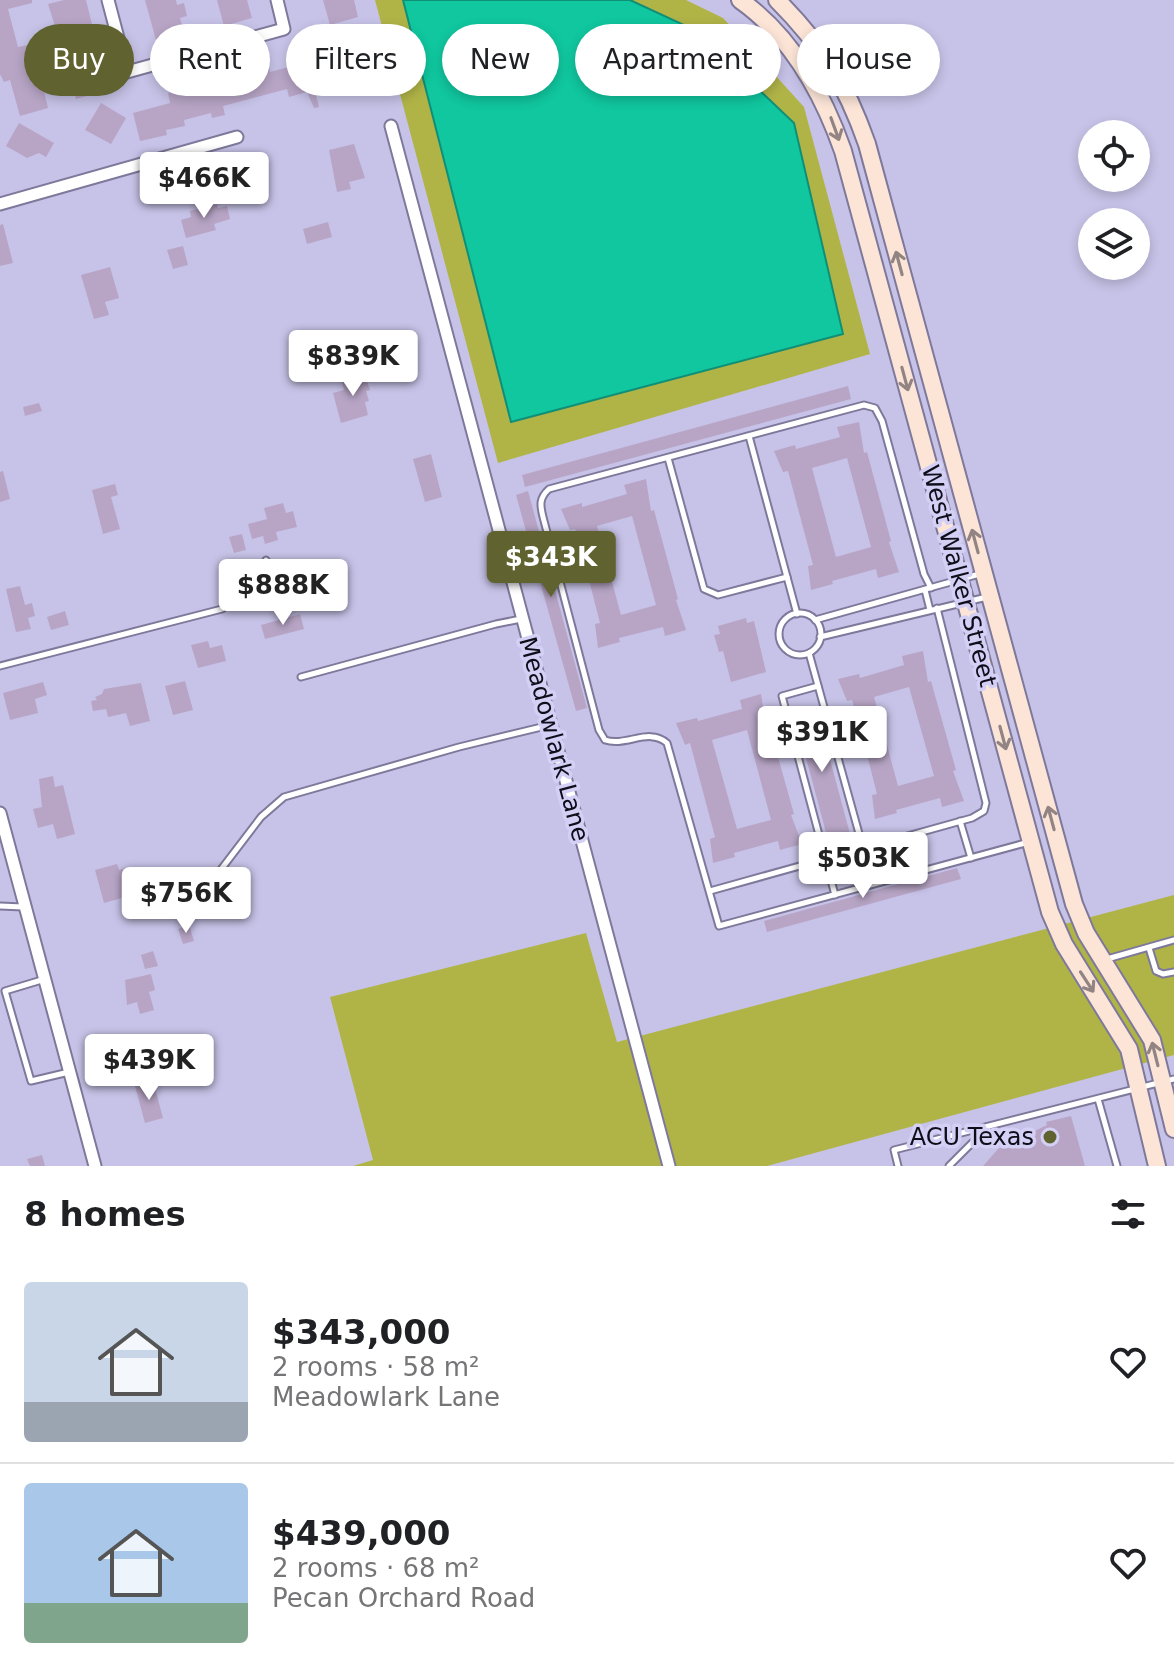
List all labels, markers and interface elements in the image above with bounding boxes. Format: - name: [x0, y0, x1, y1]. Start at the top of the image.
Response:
- chip: Buy: [24, 24, 134, 96]
- chip: Rent: [150, 24, 270, 96]
- chip: Filters: [286, 24, 426, 96]
- chip: New: [442, 24, 559, 96]
- chip: Apartment: [575, 24, 781, 96]
- chip: House: [797, 24, 940, 96]
- one-way arrow: [829, 116, 843, 141]
- map controls: [1078, 120, 1150, 280]
- button: locate: [1078, 120, 1150, 192]
- pin: $466K: [148, 152, 260, 220]
- text: $466K: [158, 163, 250, 193]
- button: layers: [1078, 208, 1150, 280]
- one-way arrow: [891, 250, 906, 276]
- pin: $839K: [297, 330, 409, 398]
- text: $839K: [307, 341, 399, 371]
- one-way arrow: [899, 366, 914, 392]
- street label: West Walker Street: [916, 462, 1002, 690]
- one-way arrow: [967, 528, 982, 554]
- pin: $343K: [495, 531, 607, 599]
- text: $343K: [505, 542, 597, 572]
- pin: $888K: [227, 559, 339, 627]
- text: $888K: [237, 570, 329, 600]
- street label: Meadowlark Lane: [513, 634, 595, 844]
- pin: $391K: [766, 706, 878, 774]
- text: $391K: [776, 717, 868, 747]
- one-way arrow: [996, 725, 1011, 751]
- one-way arrow: [1042, 806, 1057, 832]
- pin: $503K: [807, 832, 919, 900]
- text: $503K: [817, 843, 909, 873]
- pin: $756K: [130, 867, 242, 935]
- text: $756K: [140, 878, 232, 908]
- one-way arrow: [1079, 971, 1096, 993]
- pin: $439K: [93, 1034, 205, 1102]
- one-way arrow: [1147, 1041, 1162, 1067]
- text: $439K: [103, 1045, 195, 1075]
- place label: ACU Texas: [910, 1123, 1034, 1151]
- marker: ACU Texas: [1041, 1128, 1059, 1146]
- icon: filters: [1106, 1192, 1150, 1236]
- text: 8 homes: [24, 1194, 186, 1234]
- text: $343,000: [272, 1312, 451, 1352]
- icon: home: [88, 1314, 184, 1410]
- icon: heart: [1106, 1340, 1150, 1384]
- text: 2 rooms · 58 m²: [272, 1352, 480, 1382]
- text: Meadowlark Lane: [272, 1382, 500, 1412]
- text: $439,000: [272, 1513, 451, 1553]
- icon: home: [88, 1515, 184, 1611]
- icon: heart: [1106, 1541, 1150, 1585]
- text: 2 rooms · 68 m²: [272, 1553, 480, 1583]
- text: Pecan Orchard Road: [272, 1583, 535, 1613]

